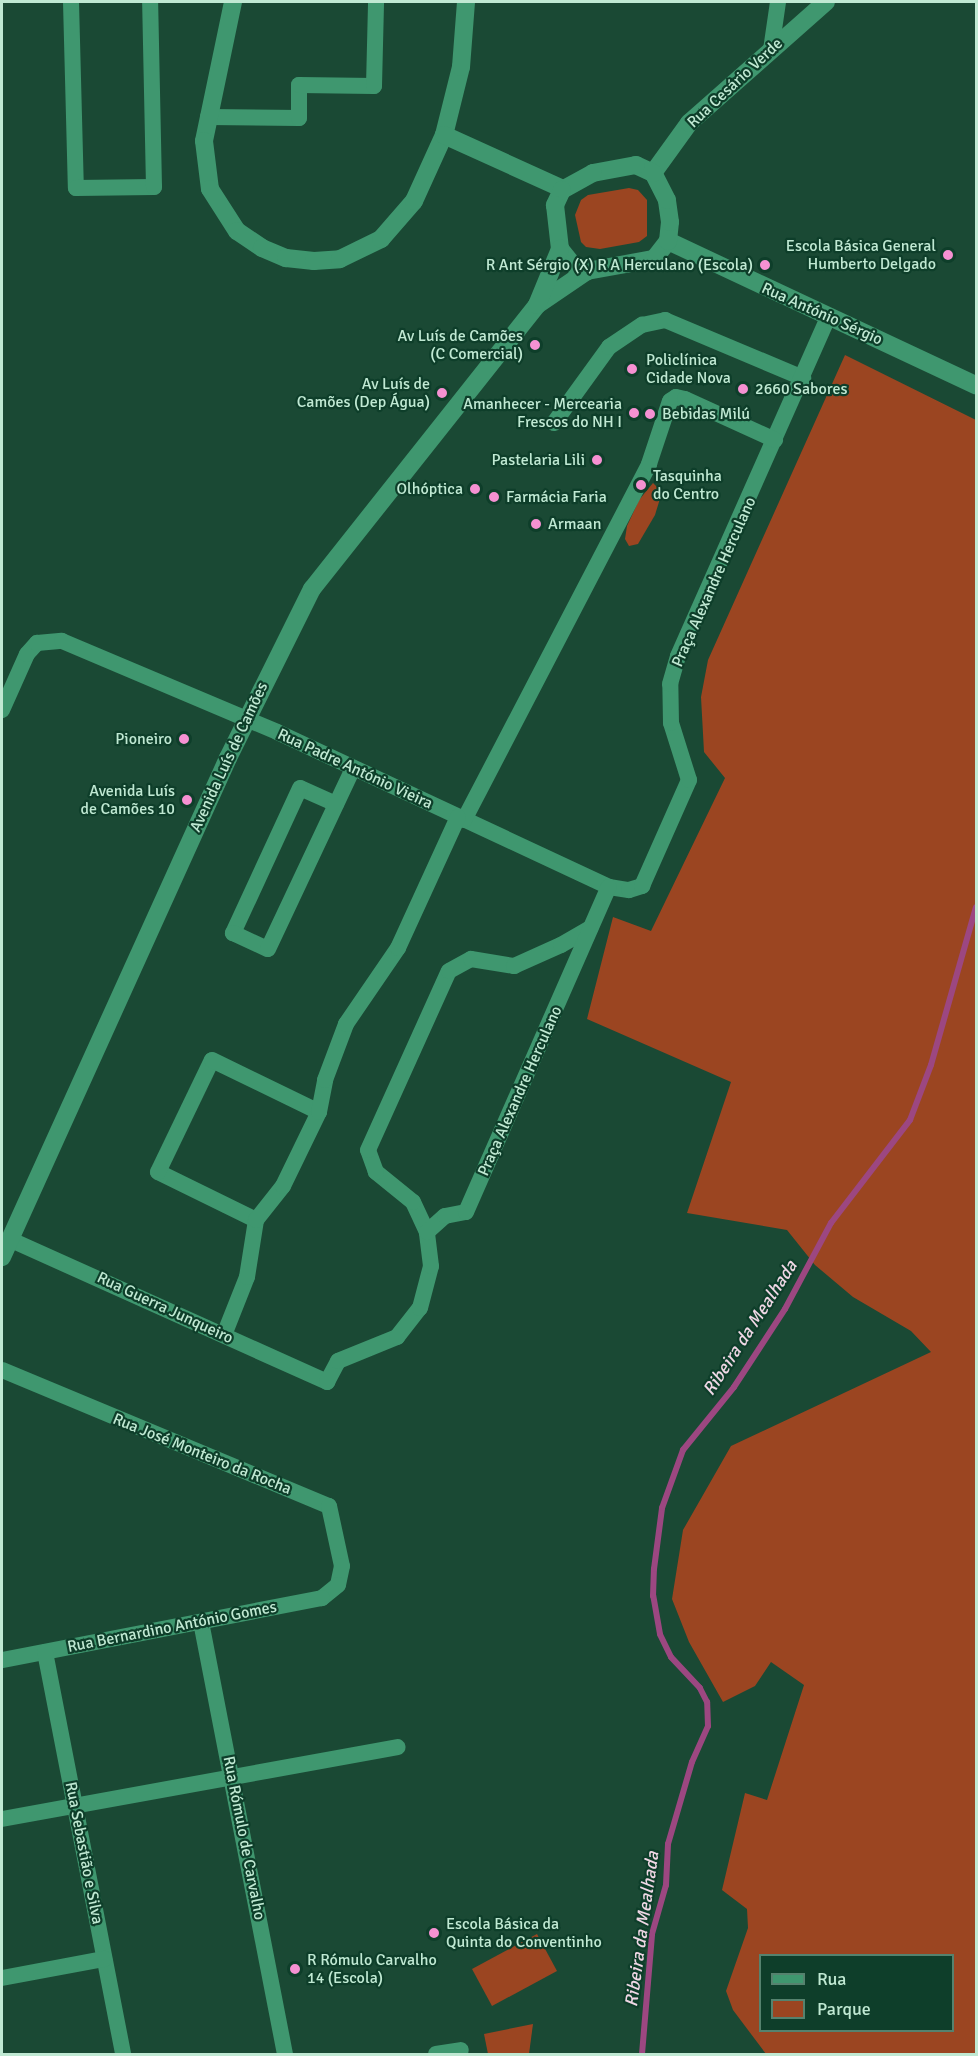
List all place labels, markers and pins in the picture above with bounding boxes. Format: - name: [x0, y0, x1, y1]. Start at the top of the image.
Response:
- place label: Escola Básica General Humberto Delgado: [786, 236, 936, 274]
- marker: Escola Básica General Humberto Delgado: [941, 248, 955, 262]
- place label: R Ant Sérgio (X) R A Herculano (Escola): [486, 255, 753, 275]
- marker: R Ant Sérgio (X) R A Herculano (Escola): [758, 258, 772, 272]
- place label: Av Luís de Camões (C Comercial): [397, 326, 523, 364]
- marker: Av Luís de Camões (C Comercial): [528, 338, 542, 352]
- place label: Policlínica Cidade Nova: [646, 350, 731, 388]
- marker: Policlínica Cidade Nova: [623, 360, 641, 378]
- place label: Av Luís de Camões (Dep Água): [297, 374, 430, 412]
- place label: 2660 Sabores: [755, 379, 847, 399]
- marker: 2660 Sabores: [736, 382, 750, 396]
- marker: Av Luís de Camões (Dep Água): [435, 386, 449, 400]
- place label: Amanhecer - Mercearia Frescos do NH I: [463, 394, 622, 432]
- place label: Bebidas Milú: [662, 404, 750, 424]
- marker: Amanhecer - Mercearia Frescos do NH I: [627, 406, 641, 420]
- marker: Bebidas Milú: [643, 407, 657, 421]
- place label: Pastelaria Lili: [491, 450, 585, 470]
- marker: Pastelaria Lili: [590, 453, 604, 467]
- place label: Tasquinha do Centro: [653, 466, 722, 504]
- marker: Tasquinha do Centro: [634, 478, 648, 492]
- place label: Olhóptica: [397, 479, 463, 499]
- marker: Olhóptica: [468, 482, 482, 496]
- place label: Farmácia Faria: [506, 487, 607, 507]
- marker: Farmácia Faria: [487, 490, 501, 504]
- place label: Armaan: [548, 514, 601, 534]
- marker: Armaan: [529, 517, 543, 531]
- place label: Pioneiro: [115, 729, 172, 749]
- marker: Pioneiro: [177, 732, 191, 746]
- place label: Avenida Luís de Camões 10: [80, 781, 175, 819]
- marker: Avenida Luís de Camões 10: [180, 793, 194, 807]
- place label: Escola Básica da Quinta do Conventinho: [446, 1914, 602, 1952]
- marker: Escola Básica da Quinta do Conventinho: [427, 1926, 441, 1940]
- place label: R Rómulo Carvalho 14 (Escola): [307, 1950, 437, 1988]
- marker: R Rómulo Carvalho 14 (Escola): [288, 1962, 302, 1976]

